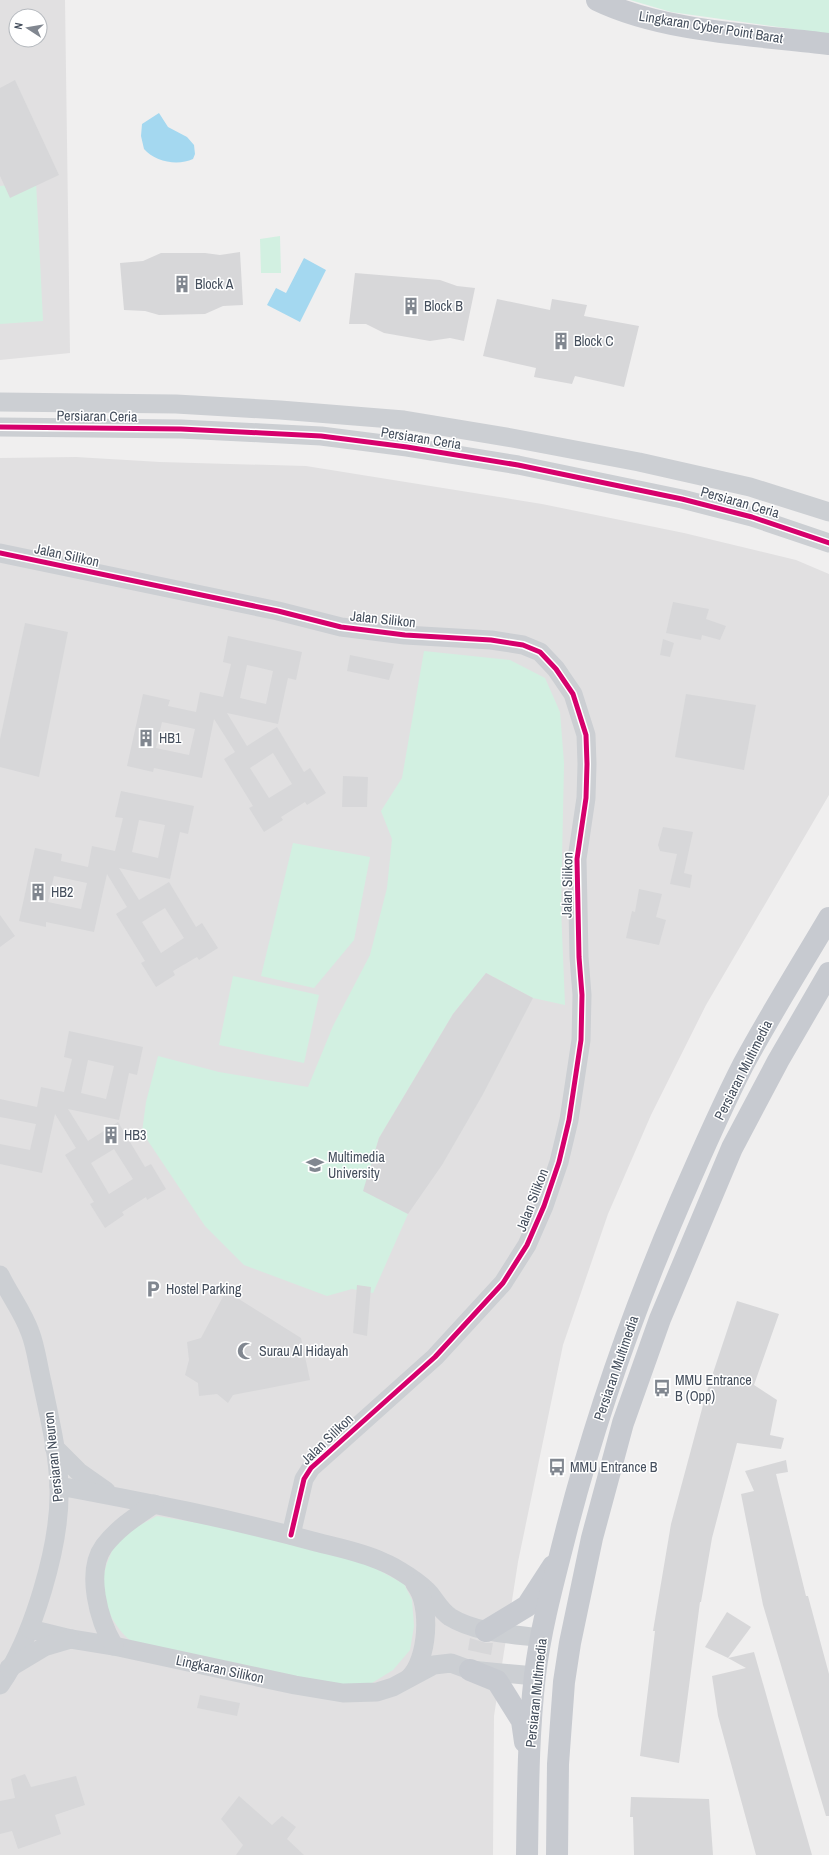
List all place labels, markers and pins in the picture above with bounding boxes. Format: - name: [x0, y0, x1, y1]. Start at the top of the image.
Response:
- building icon: Block A: [172, 274, 192, 294]
- place label: Block A: [195, 275, 234, 293]
- building icon: Block B: [401, 296, 421, 316]
- place label: Block B: [424, 297, 463, 315]
- building icon: Block C: [551, 331, 571, 351]
- place label: Block C: [574, 332, 614, 350]
- building icon: HB1: [136, 728, 156, 748]
- place label: HB1: [159, 729, 182, 747]
- building icon: HB2: [28, 882, 48, 902]
- place label: HB2: [51, 883, 73, 901]
- building icon: HB3: [101, 1125, 121, 1145]
- place label: HB3: [124, 1126, 146, 1144]
- place label: Multimedia University: [328, 1148, 385, 1182]
- school or university icon: Multimedia University: [305, 1155, 325, 1175]
- parking icon: Hostel Parking: [143, 1279, 163, 1299]
- place label: Hostel Parking: [166, 1280, 242, 1298]
- mosque icon: Surau Al Hidayah: [236, 1341, 256, 1361]
- place label: Surau Al Hidayah: [259, 1342, 348, 1360]
- place label: MMU Entrance B (Opp): [675, 1371, 752, 1405]
- bus stop icon: MMU Entrance B (Opp): [652, 1378, 672, 1398]
- bus stop icon: MMU Entrance B: [547, 1457, 567, 1477]
- place label: MMU Entrance B: [570, 1458, 658, 1476]

